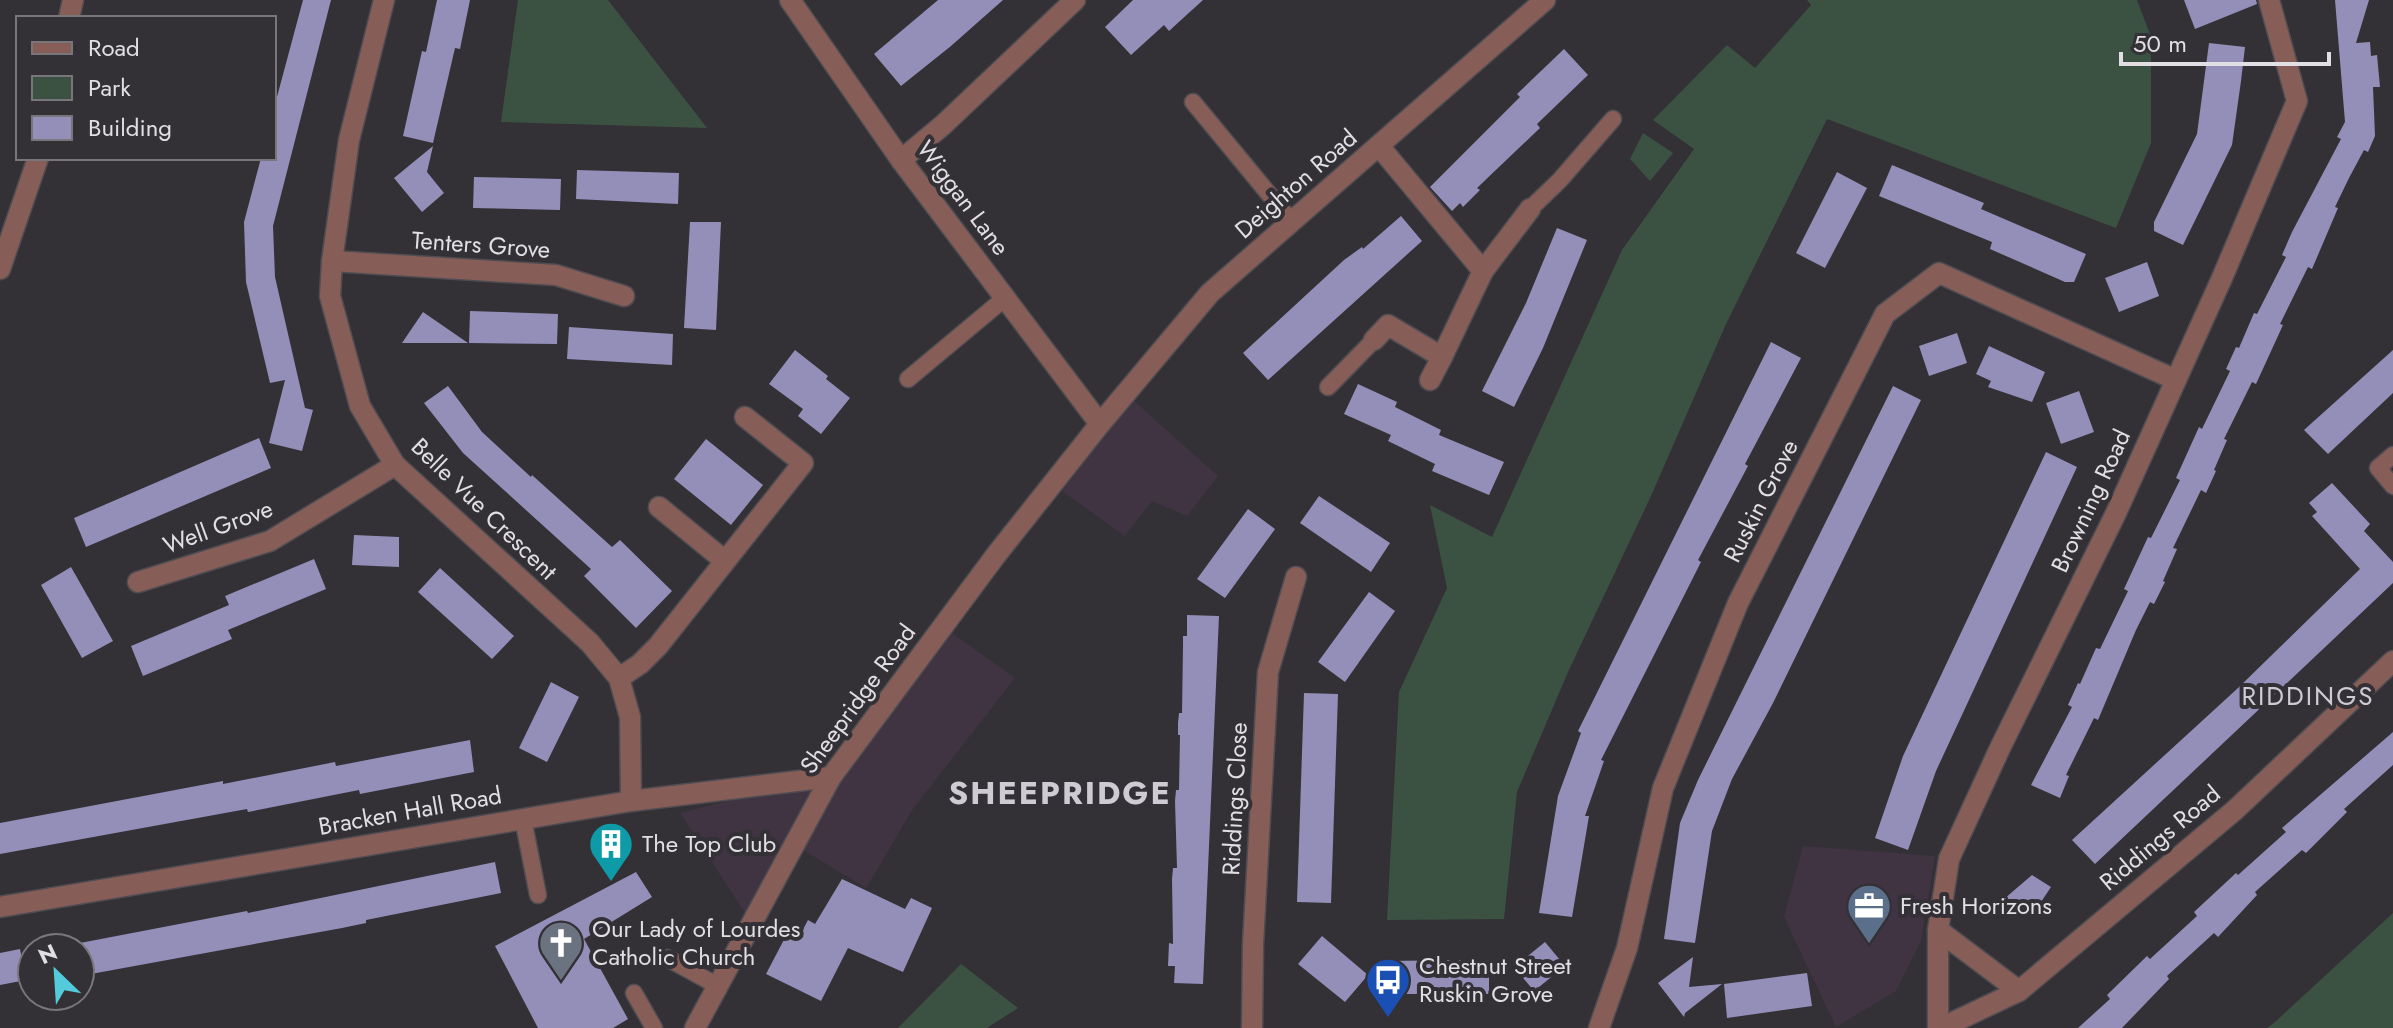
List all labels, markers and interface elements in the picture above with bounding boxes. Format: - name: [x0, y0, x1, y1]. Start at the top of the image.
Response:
- legend: [16, 16, 276, 160]
- scale bar: [2121, 16, 2329, 66]
- text: 50 m: [2133, 26, 2187, 61]
- text: Road: [88, 30, 140, 65]
- text: Park: [88, 70, 131, 105]
- text: Building: [88, 110, 172, 145]
- street label: Deighton Road: [1227, 121, 1364, 247]
- street label: Wiggan Lane: [908, 133, 1018, 263]
- street label: Tenters Grove: [411, 222, 551, 267]
- street label: Browning Road: [2042, 423, 2139, 578]
- street label: Belle Vue Crescent: [403, 430, 565, 588]
- street label: Ruskin Grove: [1715, 433, 1807, 568]
- street label: Well Grove: [158, 491, 277, 563]
- street label: Sheepridge Road: [791, 617, 924, 781]
- district label: RIDDINGS: [2241, 677, 2375, 715]
- street label: Riddings Close: [1213, 721, 1256, 877]
- district label: SHEEPRIDGE: [948, 770, 1172, 816]
- street label: Bracken Hall Road: [315, 777, 504, 844]
- street label: Riddings Road: [2092, 777, 2228, 899]
- building icon: The Top Club: [587, 820, 635, 883]
- place label: The Top Club: [642, 826, 776, 861]
- office icon: Fresh Horizons: [1845, 882, 1893, 945]
- place label: Fresh Horizons: [1900, 888, 2052, 923]
- place label: Our Lady of Lourdes Catholic Church: [592, 911, 800, 974]
- church icon: Our Lady of Lourdes Catholic Church: [537, 919, 585, 982]
- north arrow: [16, 932, 96, 1012]
- text: N: [33, 936, 62, 972]
- place label: Chestnut Street Ruskin Grove: [1419, 948, 1571, 1011]
- bus stop icon: Chestnut Street Ruskin Grove: [1364, 956, 1412, 1019]

